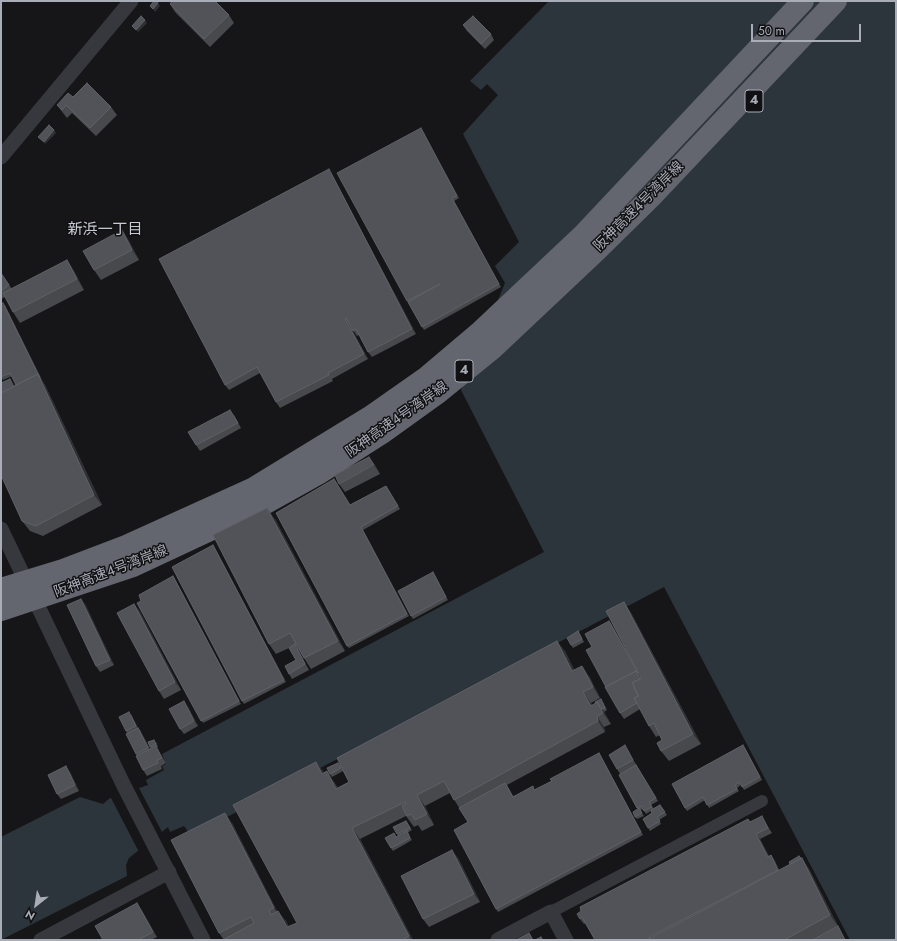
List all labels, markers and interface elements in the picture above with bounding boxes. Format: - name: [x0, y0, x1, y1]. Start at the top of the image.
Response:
- scale bar: [753, 16, 863, 42]
- text: 50 m: [758, 22, 785, 40]
- road number: 4: [745, 90, 763, 112]
- street label: 阪神高速4号湾岸線: [591, 159, 687, 255]
- district label: 新浜一丁目: [68, 221, 142, 239]
- road number: 4: [455, 360, 473, 382]
- street label: 阪神高速4号湾岸線: [343, 379, 451, 461]
- street label: 阪神高速4号湾岸線: [52, 543, 170, 601]
- north arrow: [16, 885, 56, 925]
- text: N: [22, 906, 38, 925]

